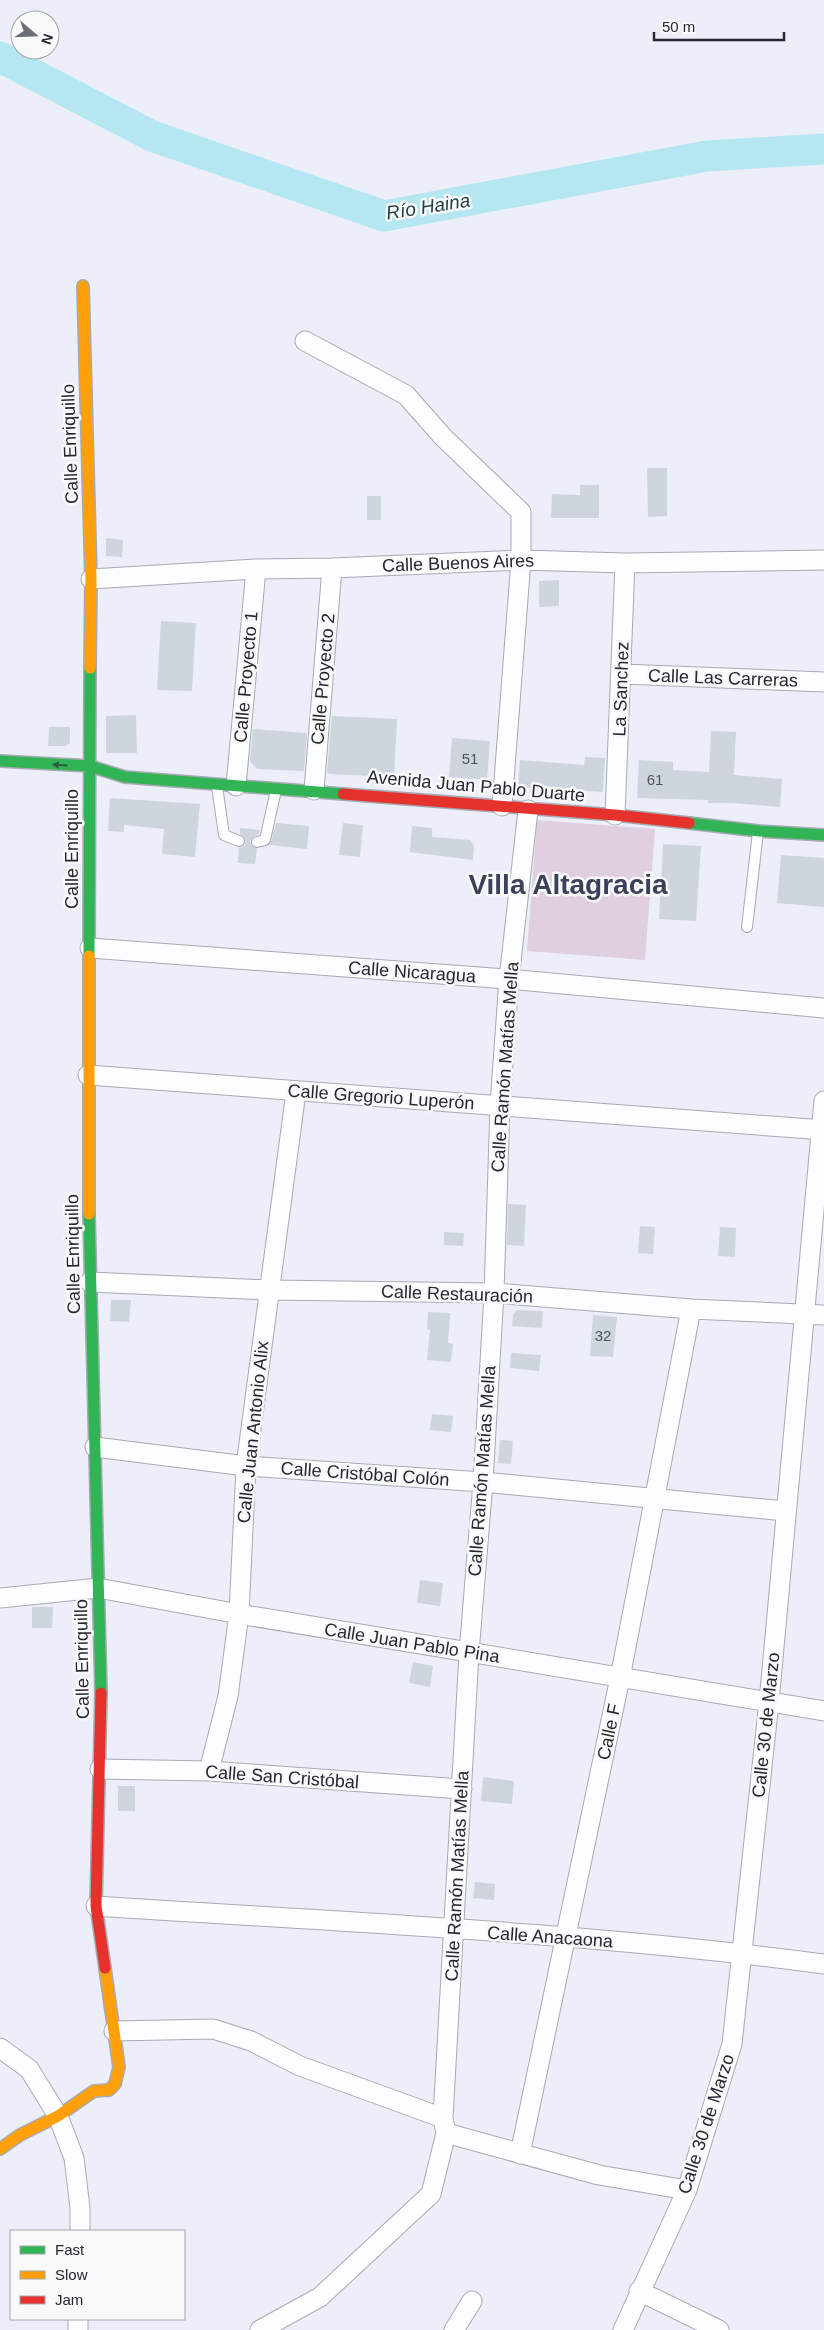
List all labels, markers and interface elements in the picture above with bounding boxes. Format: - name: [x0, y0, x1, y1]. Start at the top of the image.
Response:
- north arrow: [10, 10, 60, 60]
- scale bar: [654, 10, 784, 42]
- text: 50 m: [662, 18, 695, 35]
- text: N: [38, 32, 57, 47]
- water label: Río Haina: [385, 190, 471, 223]
- street label: Calle Enriquillo: [58, 384, 82, 504]
- street label: Calle Buenos Aires: [382, 550, 534, 576]
- street label: Calle Proyecto 1: [230, 610, 262, 744]
- street label: Calle Proyecto 2: [307, 612, 339, 746]
- street label: La Sanchez: [609, 641, 633, 737]
- street label: Calle Las Carreras: [648, 665, 798, 691]
- house number: 51: [462, 750, 478, 767]
- one-way arrow: [52, 760, 68, 768]
- street label: Avenida Juan Pablo Duarte: [366, 767, 586, 805]
- house number: 61: [647, 771, 663, 788]
- street label: Calle Enriquillo: [62, 789, 82, 909]
- district label: Villa Altagracia: [468, 869, 668, 900]
- street label: Calle Nicaragua: [347, 958, 478, 987]
- street label: Calle Ramón Matías Mella: [488, 960, 522, 1173]
- street label: Calle Gregorio Luperón: [287, 1080, 475, 1114]
- street label: Calle Enriquillo: [62, 1194, 84, 1314]
- street label: Calle Restauración: [381, 1281, 533, 1307]
- house number: 32: [595, 1327, 611, 1344]
- street label: Calle Juan Antonio Alix: [233, 1340, 273, 1524]
- street label: Calle Ramón Matías Mella: [465, 1364, 499, 1577]
- street label: Calle Cristóbal Colón: [280, 1458, 450, 1490]
- street label: Calle Enriquillo: [71, 1599, 93, 1719]
- street label: Calle Juan Pablo Pina: [323, 1619, 502, 1667]
- street label: Calle 30 de Marzo: [748, 1651, 784, 1799]
- street label: Calle F: [593, 1702, 625, 1762]
- street label: Calle San Cristóbal: [204, 1762, 360, 1792]
- street label: Calle Ramón Matías Mella: [441, 1769, 473, 1982]
- street label: Calle Anacaona: [486, 1923, 615, 1951]
- street label: Calle 30 de Marzo: [674, 2051, 738, 2197]
- legend: [10, 2230, 185, 2320]
- text: Fast: [55, 2241, 85, 2258]
- text: Slow: [55, 2266, 88, 2283]
- text: Jam: [55, 2291, 83, 2308]

